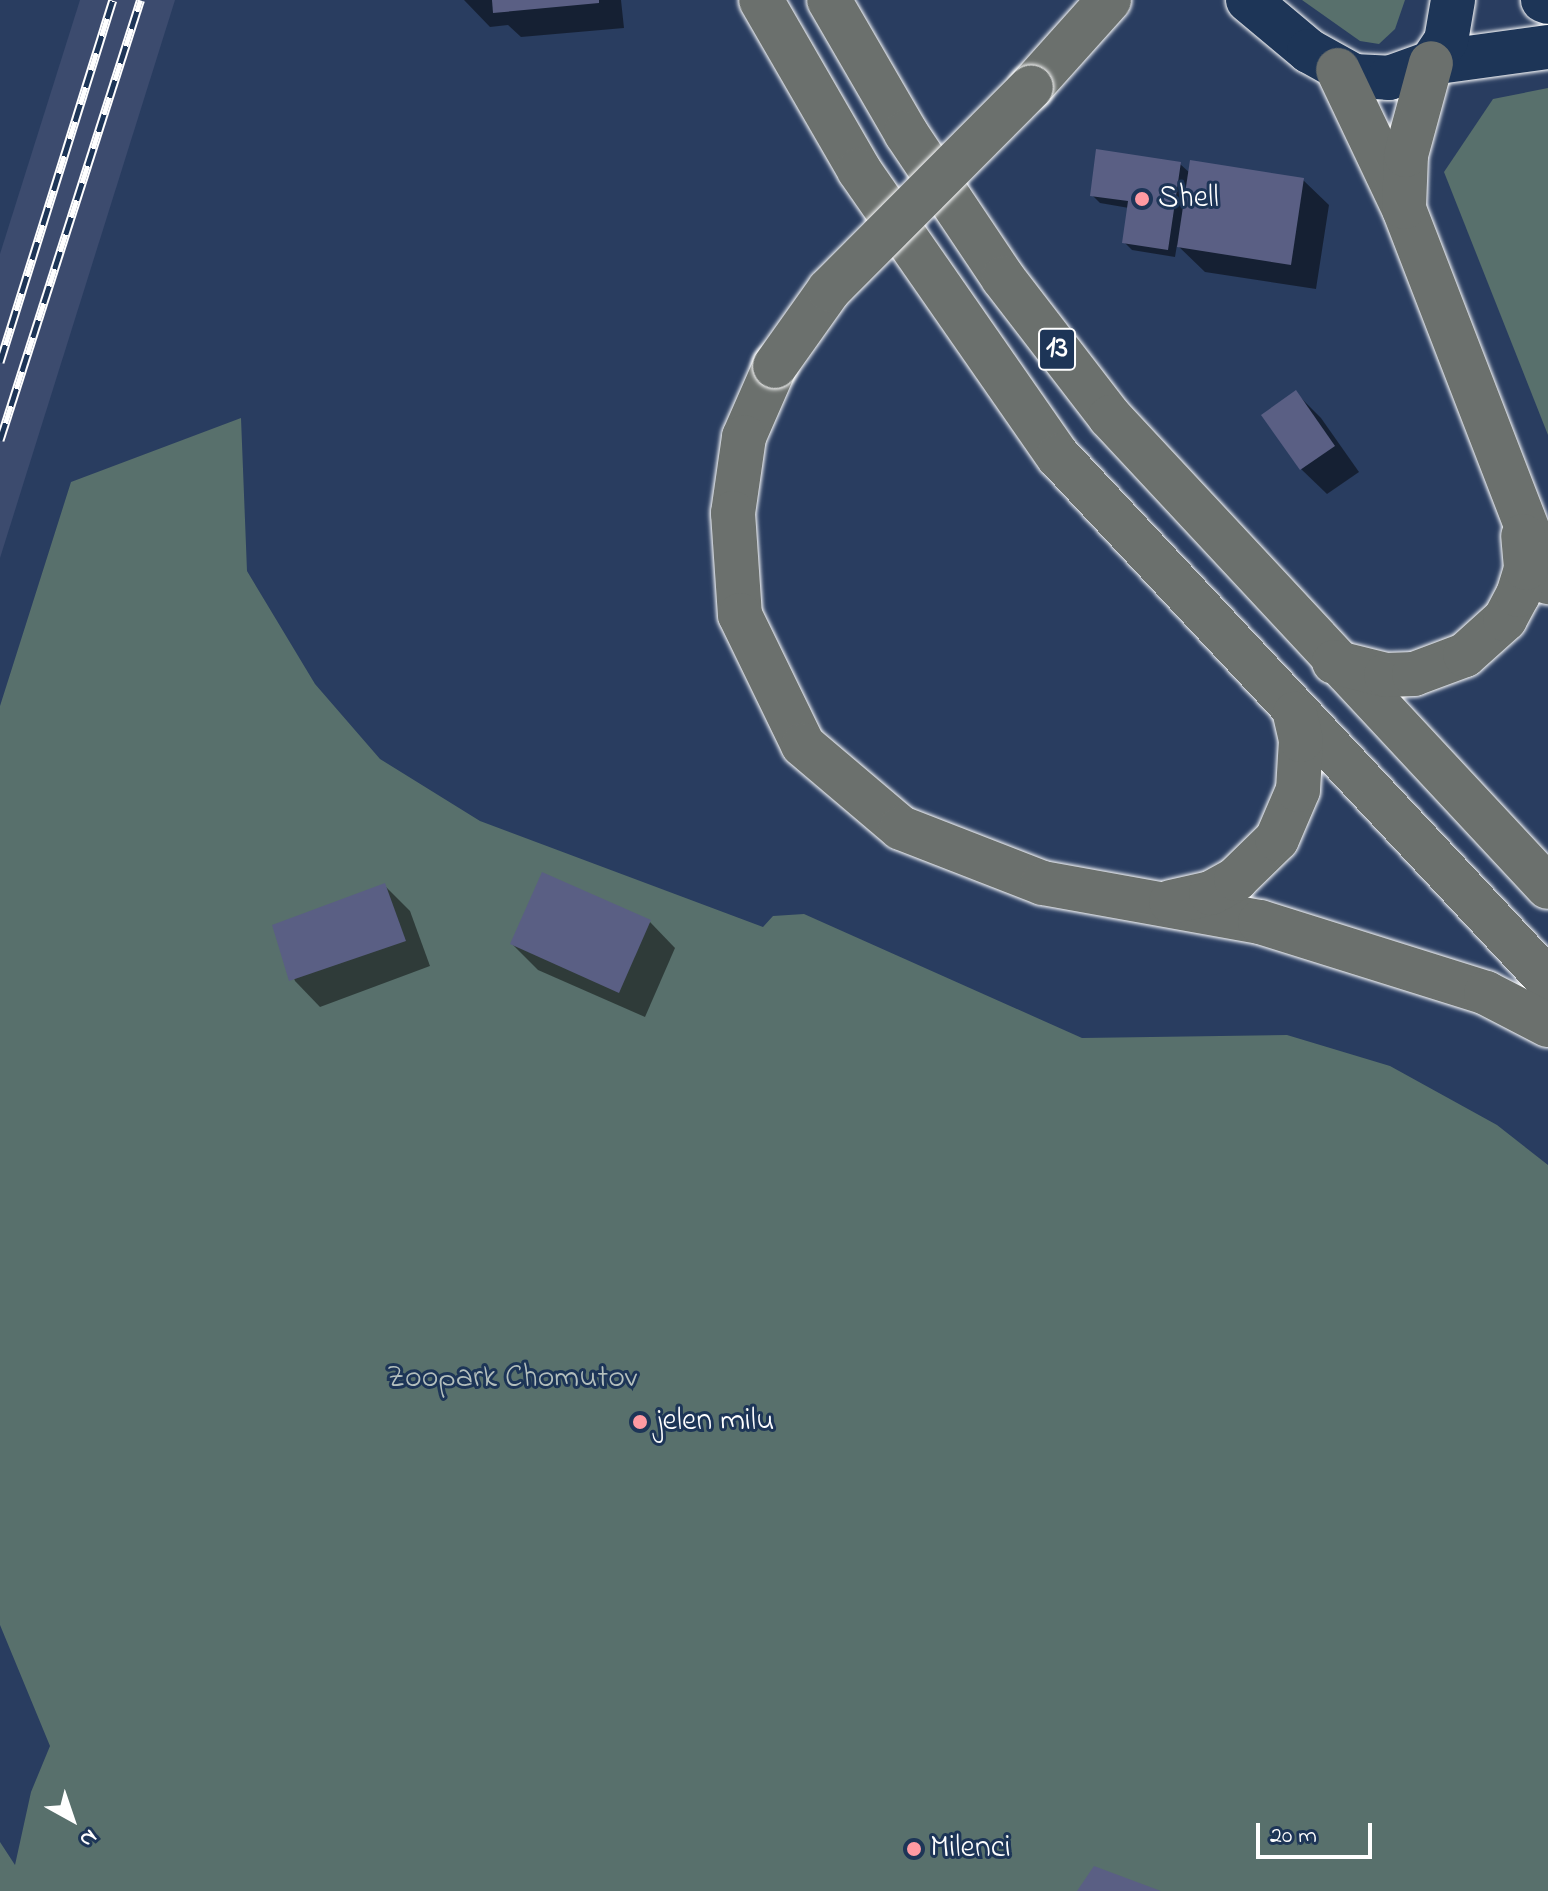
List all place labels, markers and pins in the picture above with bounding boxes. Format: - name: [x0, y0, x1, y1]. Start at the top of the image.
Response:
- place label: Shell: [1158, 180, 1219, 218]
- marker: Shell: [1133, 190, 1151, 208]
- place label: jelen milu: [656, 1403, 774, 1441]
- marker: jelen milu: [631, 1413, 649, 1431]
- place label: Milenci: [930, 1830, 1011, 1868]
- marker: Milenci: [905, 1840, 923, 1858]

